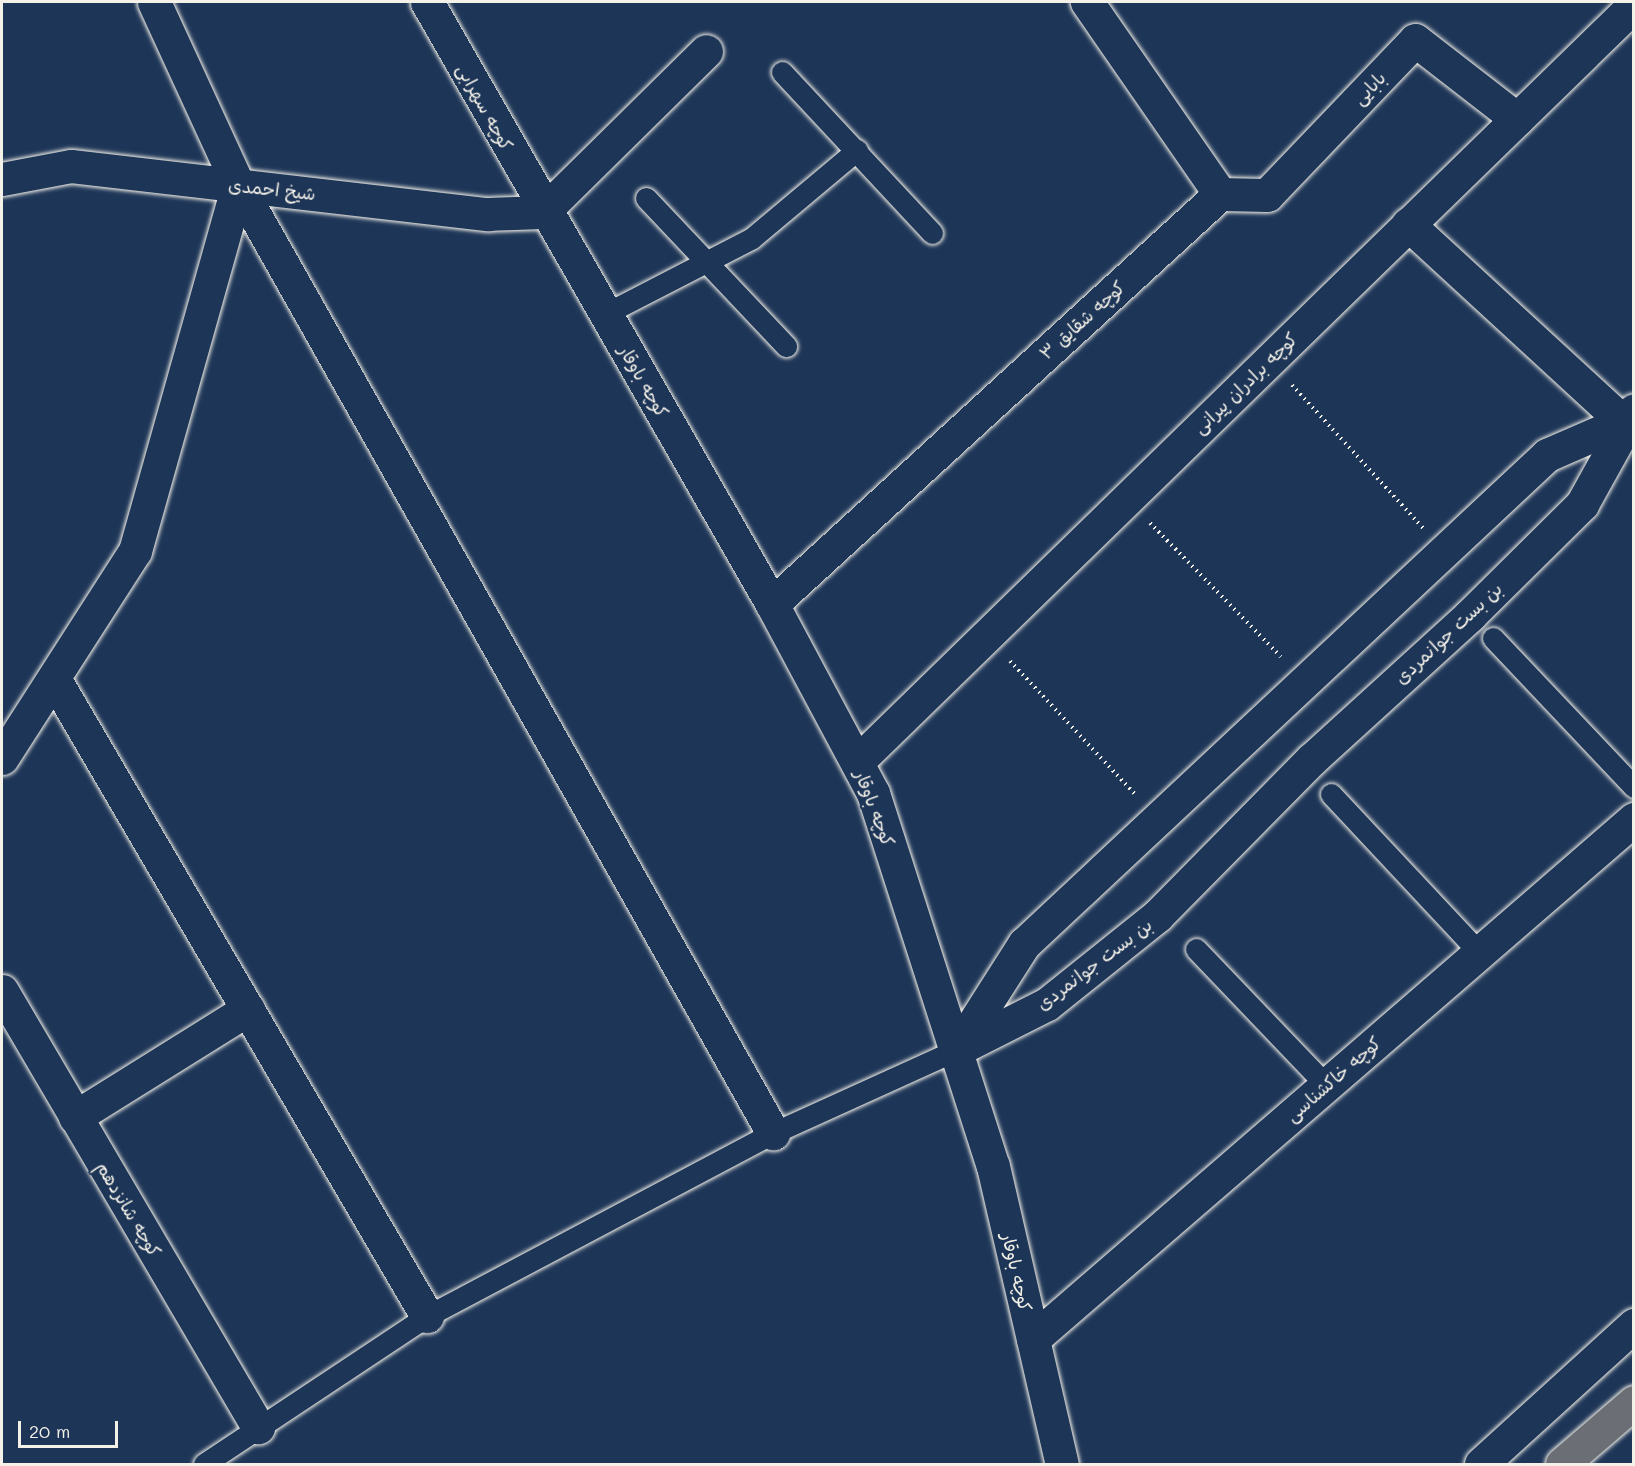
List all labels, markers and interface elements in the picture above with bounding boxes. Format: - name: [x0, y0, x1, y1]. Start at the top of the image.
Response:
- street label: کوچه سهرابی: [452, 60, 518, 154]
- street label: بابایی: [1348, 67, 1390, 109]
- street label: شیخ احمدی: [227, 174, 317, 204]
- street label: کوچه شقایق ۳: [1035, 276, 1129, 364]
- street label: کوچه برادران پیرانی: [1188, 328, 1302, 438]
- street label: کوچه باوقار: [615, 341, 673, 421]
- street label: بن بست جوانمردی: [1390, 578, 1506, 688]
- street label: کوچه باوقار: [851, 767, 899, 849]
- street label: بن بست جوانمردی: [1032, 914, 1156, 1014]
- street label: کوچه خاکشناسی: [1281, 1032, 1385, 1126]
- street label: کوچه شانزدهم: [92, 1157, 166, 1261]
- street label: کوچه باوقار: [997, 1231, 1037, 1313]
- scale bar: [21, 1409, 122, 1447]
- text: 20 m: [29, 1419, 70, 1443]

